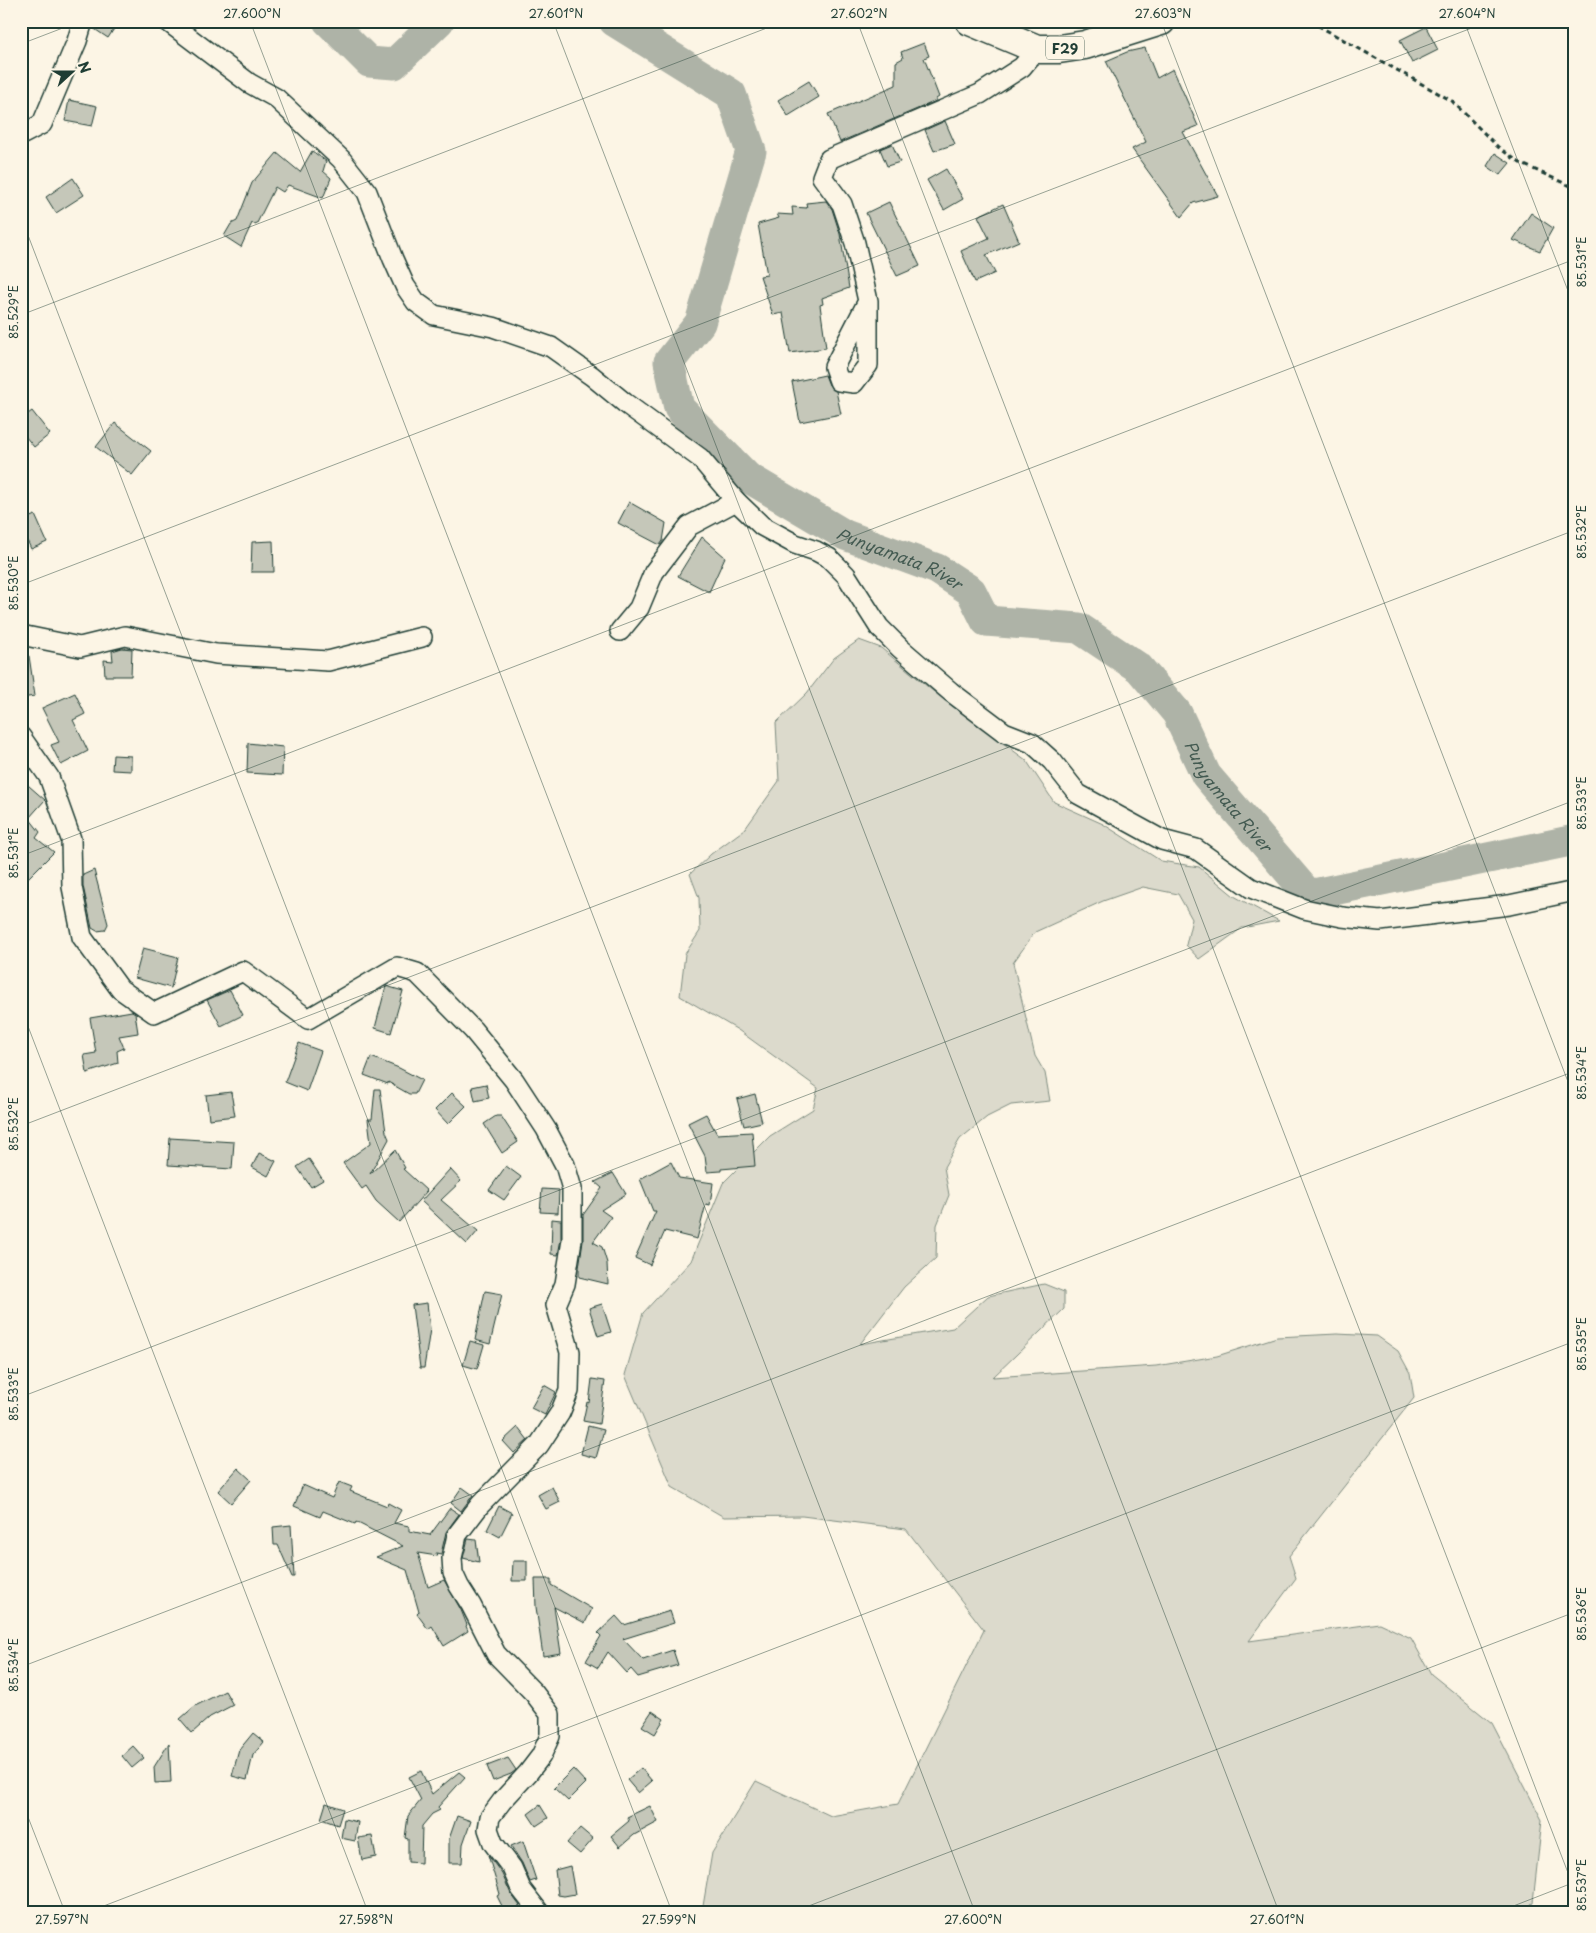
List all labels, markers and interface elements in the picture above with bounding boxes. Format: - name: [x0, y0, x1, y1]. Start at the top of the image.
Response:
- text: 27.600°N: [223, 4, 281, 22]
- text: 27.601°N: [529, 4, 583, 22]
- text: 27.602°N: [830, 4, 888, 22]
- text: 27.603°N: [1135, 4, 1191, 22]
- text: 27.604°N: [1438, 4, 1496, 22]
- road number: F29: [1046, 36, 1084, 59]
- north arrow: [48, 48, 98, 98]
- text: N: [73, 58, 96, 76]
- text: 85.531°E: [1572, 237, 1590, 288]
- text: 85.529°E: [4, 285, 22, 339]
- text: 85.532°E: [1572, 505, 1590, 559]
- water label: Punyamata River: [833, 521, 970, 596]
- text: 85.530°E: [4, 556, 22, 610]
- water label: Punyamata River: [1179, 736, 1280, 858]
- text: 85.533°E: [1572, 776, 1590, 830]
- text: 85.531°E: [4, 828, 22, 879]
- text: 85.534°E: [1572, 1046, 1590, 1100]
- text: 85.532°E: [4, 1097, 22, 1151]
- text: 85.535°E: [1572, 1317, 1590, 1371]
- text: 85.533°E: [4, 1367, 22, 1421]
- text: 85.536°E: [1572, 1587, 1590, 1641]
- text: 85.534°E: [4, 1638, 22, 1692]
- text: 85.537°E: [1572, 1859, 1590, 1911]
- text: 27.597°N: [35, 1910, 89, 1928]
- text: 27.598°N: [339, 1910, 393, 1928]
- text: 27.599°N: [642, 1910, 696, 1928]
- text: 27.600°N: [944, 1910, 1002, 1928]
- text: 27.601°N: [1250, 1910, 1304, 1928]

